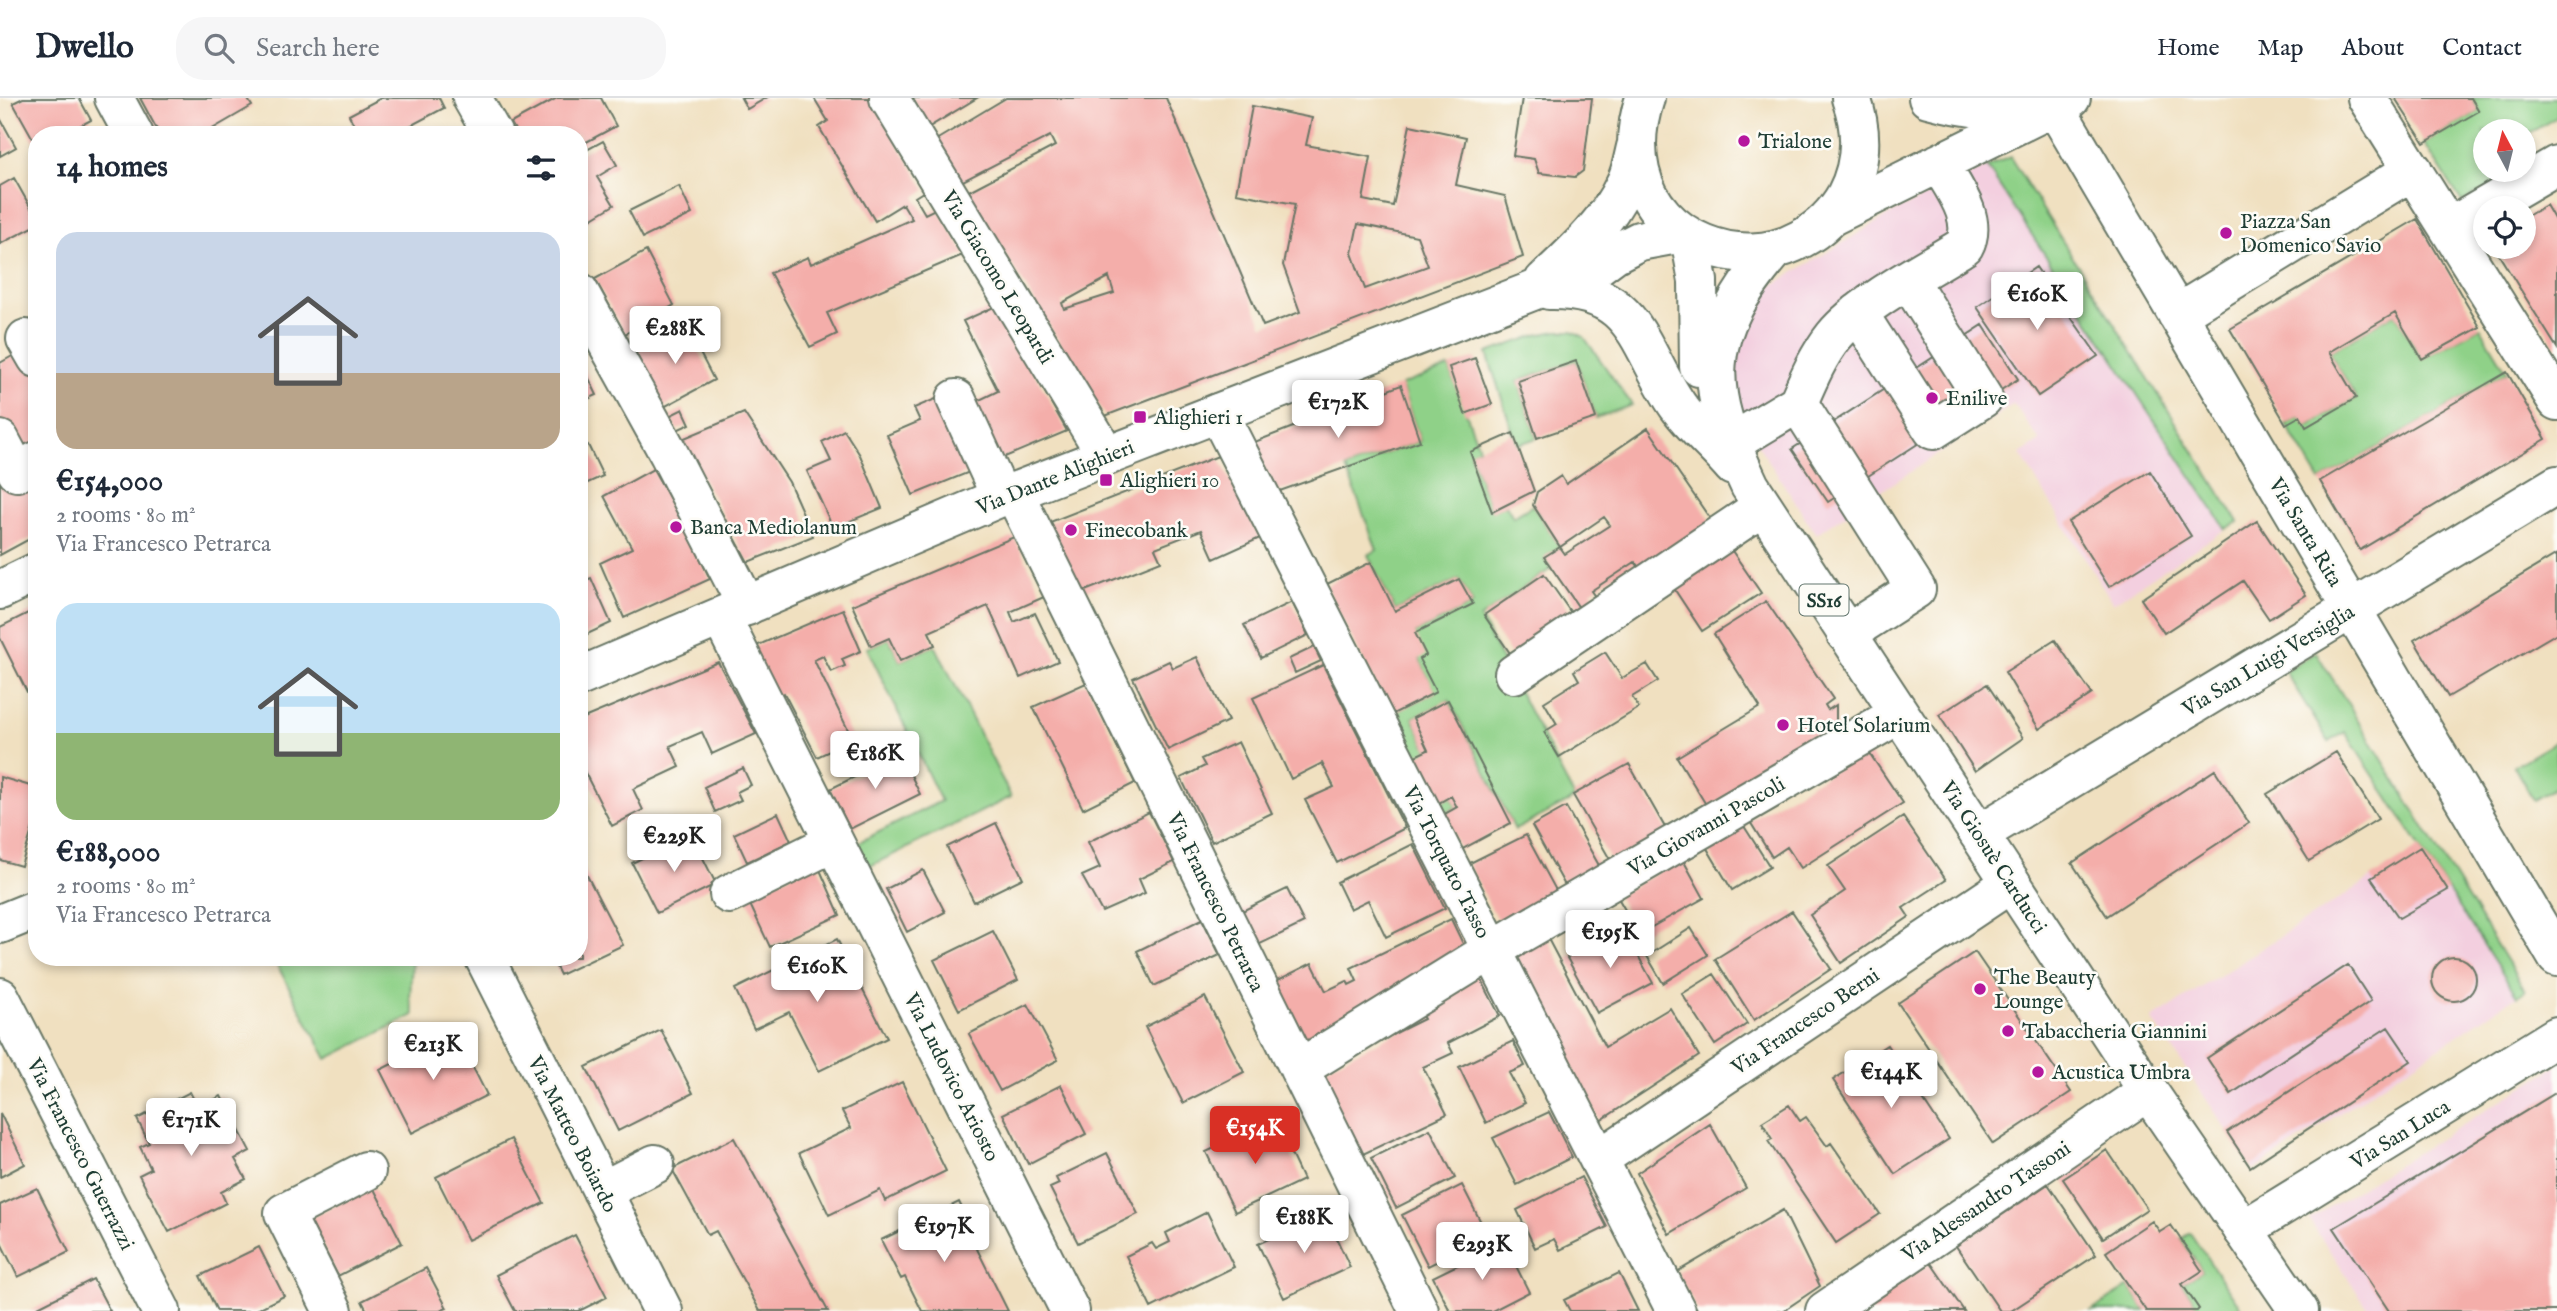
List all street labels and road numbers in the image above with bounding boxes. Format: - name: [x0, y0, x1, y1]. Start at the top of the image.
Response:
- street label: Via Giacomo Leopardi: [934, 185, 1059, 370]
- street label: Via Dante Alighieri: [972, 434, 1139, 523]
- street label: Via Santa Rita: [2261, 472, 2348, 593]
- road number: SS16: [1800, 584, 1848, 615]
- street label: Via San Luigi Versiglia: [2177, 599, 2361, 724]
- street label: Via Giovanni Pascoli: [1622, 771, 1790, 884]
- street label: Via Giosuè Carducci: [1933, 776, 2052, 939]
- street label: Via Torquato Tasso: [1395, 781, 1496, 944]
- street label: Via Francesco Petrarca: [1159, 808, 1270, 998]
- street label: Via Francesco Berni: [1726, 963, 1885, 1082]
- street label: Via Ludovico Ariosto: [896, 988, 1005, 1166]
- street label: Via Matteo Boiardo: [520, 1051, 623, 1217]
- street label: Via Francesco Guerrazzi: [19, 1053, 140, 1255]
- street label: Via San Luca: [2345, 1094, 2456, 1177]
- street label: Via Alessandro Tassoni: [1896, 1136, 2076, 1269]

